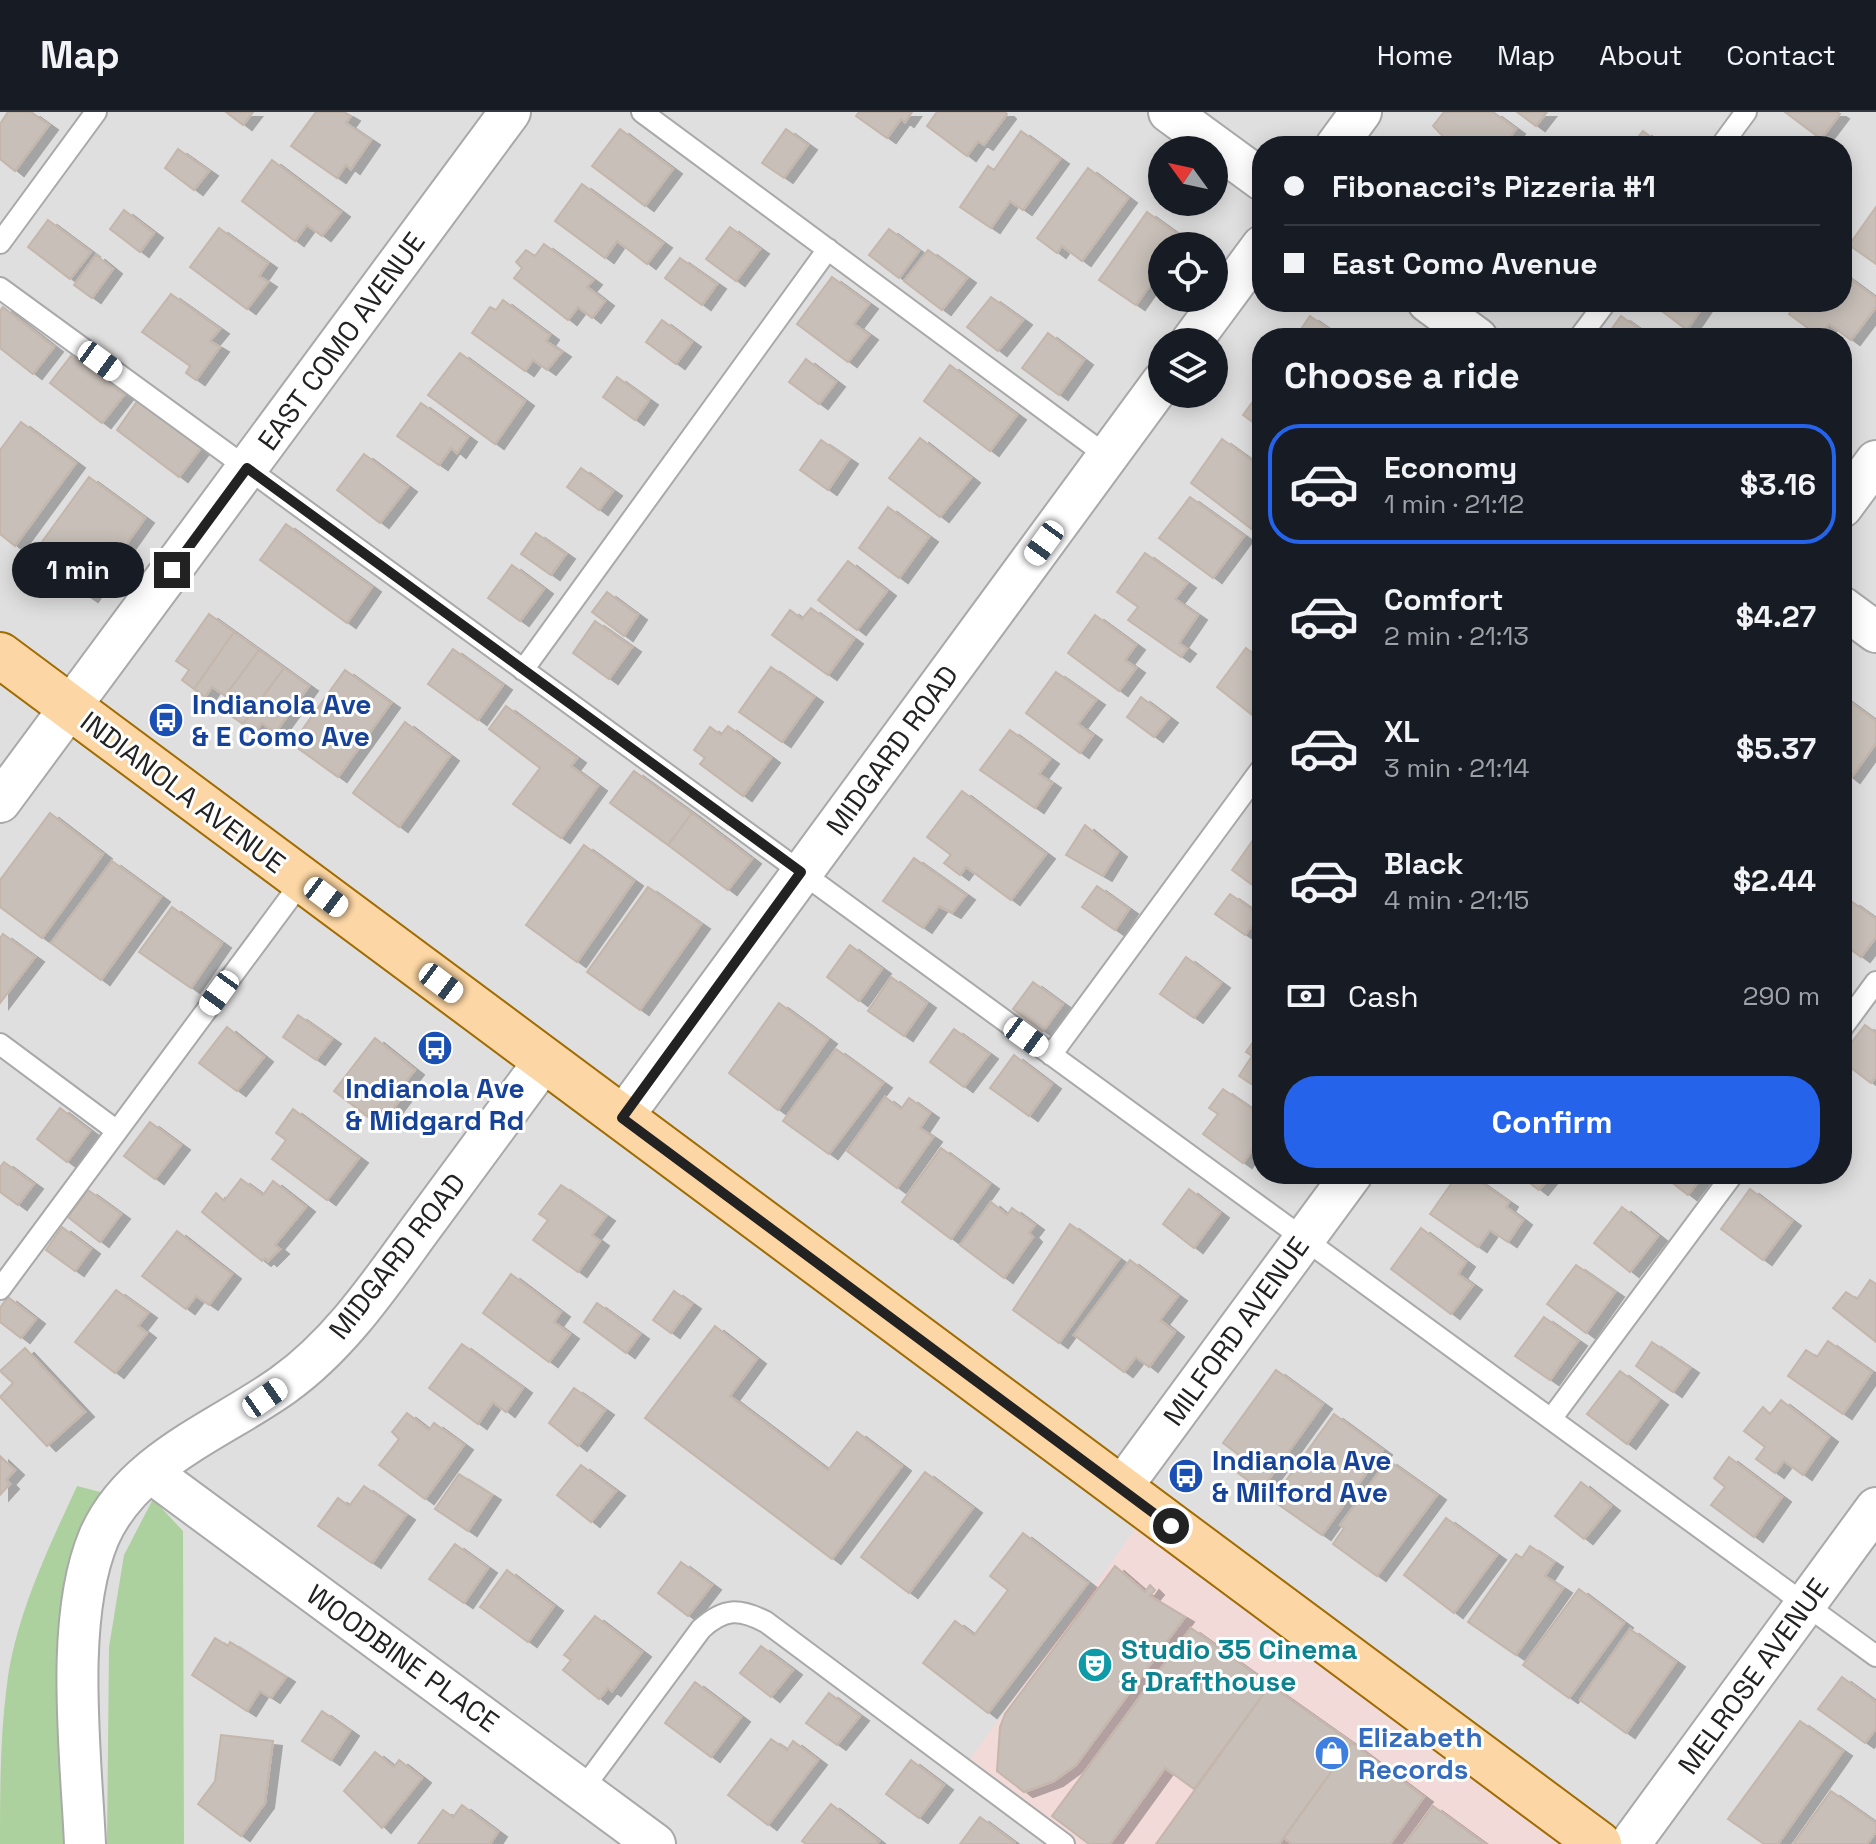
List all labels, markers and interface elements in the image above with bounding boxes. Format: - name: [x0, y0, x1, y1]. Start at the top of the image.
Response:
- text: Map: [40, 31, 120, 79]
- text: Home: [1377, 37, 1453, 73]
- text: Map: [1497, 37, 1555, 73]
- text: About: [1599, 37, 1682, 73]
- text: Contact: [1726, 37, 1836, 73]
- north arrow: [1148, 136, 1228, 216]
- map controls: [1148, 136, 1228, 408]
- text: Fibonacci's Pizzeria #1: [1332, 167, 1656, 206]
- street label: EAST COMO AVENUE: [250, 225, 432, 457]
- button: locate: [1148, 232, 1228, 312]
- text: East Como Avenue: [1332, 244, 1598, 283]
- button: layers: [1148, 328, 1228, 408]
- car: [74, 337, 126, 385]
- text: Choose a ride: [1284, 353, 1520, 399]
- icon: car: [1288, 448, 1360, 520]
- text: Economy: [1384, 448, 1517, 487]
- text: $3.16: [1740, 465, 1816, 504]
- text: 1 min · 21:12: [1384, 487, 1524, 521]
- car: [1020, 517, 1068, 569]
- callout: 1 min: [12, 542, 144, 598]
- route end: [154, 552, 190, 588]
- text: 1 min: [46, 553, 110, 587]
- icon: car: [1288, 580, 1360, 652]
- text: Comfort: [1384, 580, 1503, 619]
- text: $4.27: [1736, 597, 1816, 636]
- text: 2 min · 21:13: [1384, 619, 1529, 653]
- street label: MIDGARD ROAD: [818, 658, 966, 842]
- place label: Indianola Ave & E Como Ave: [192, 686, 372, 754]
- bus stop icon: Indianola Ave & E Como Ave: [147, 701, 185, 739]
- street label: INDIANOLA AVENUE: [73, 703, 293, 881]
- icon: car: [1288, 712, 1360, 784]
- text: XL: [1384, 712, 1420, 751]
- text: $5.37: [1736, 729, 1816, 768]
- text: 3 min · 21:14: [1384, 751, 1530, 785]
- icon: car: [1288, 844, 1360, 916]
- text: Black: [1384, 844, 1463, 883]
- text: $2.44: [1733, 861, 1816, 900]
- car: [300, 873, 352, 921]
- text: 4 min · 21:15: [1384, 883, 1529, 917]
- car: [415, 959, 467, 1007]
- car: [195, 967, 243, 1019]
- icon: cash: [1284, 974, 1328, 1018]
- text: Cash: [1348, 977, 1419, 1016]
- text: 290 m: [1743, 979, 1820, 1013]
- car: [1000, 1013, 1052, 1061]
- bus stop icon: Indianola Ave & Midgard Rd: [416, 1029, 454, 1067]
- place label: Indianola Ave & Midgard Rd: [345, 1070, 525, 1138]
- button: Confirm: [1284, 1076, 1820, 1168]
- street label: MIDGARD ROAD: [321, 1166, 473, 1346]
- street label: MILFORD AVENUE: [1155, 1229, 1317, 1433]
- car: [238, 1374, 292, 1422]
- place label: Indianola Ave & Milford Ave: [1212, 1442, 1392, 1510]
- bus stop icon: Indianola Ave & Milford Ave: [1167, 1457, 1205, 1495]
- route start: [1153, 1508, 1189, 1544]
- street label: MELROSE AVENUE: [1670, 1571, 1836, 1781]
- street label: WOODBINE PLACE: [300, 1576, 506, 1740]
- place label: Studio 35 Cinema & Drafthouse: [1121, 1631, 1357, 1699]
- theatre icon: Studio 35 Cinema & Drafthouse: [1076, 1646, 1114, 1684]
- place label: Elizabeth Records: [1358, 1719, 1483, 1787]
- shop icon: Elizabeth Records: [1313, 1734, 1351, 1772]

